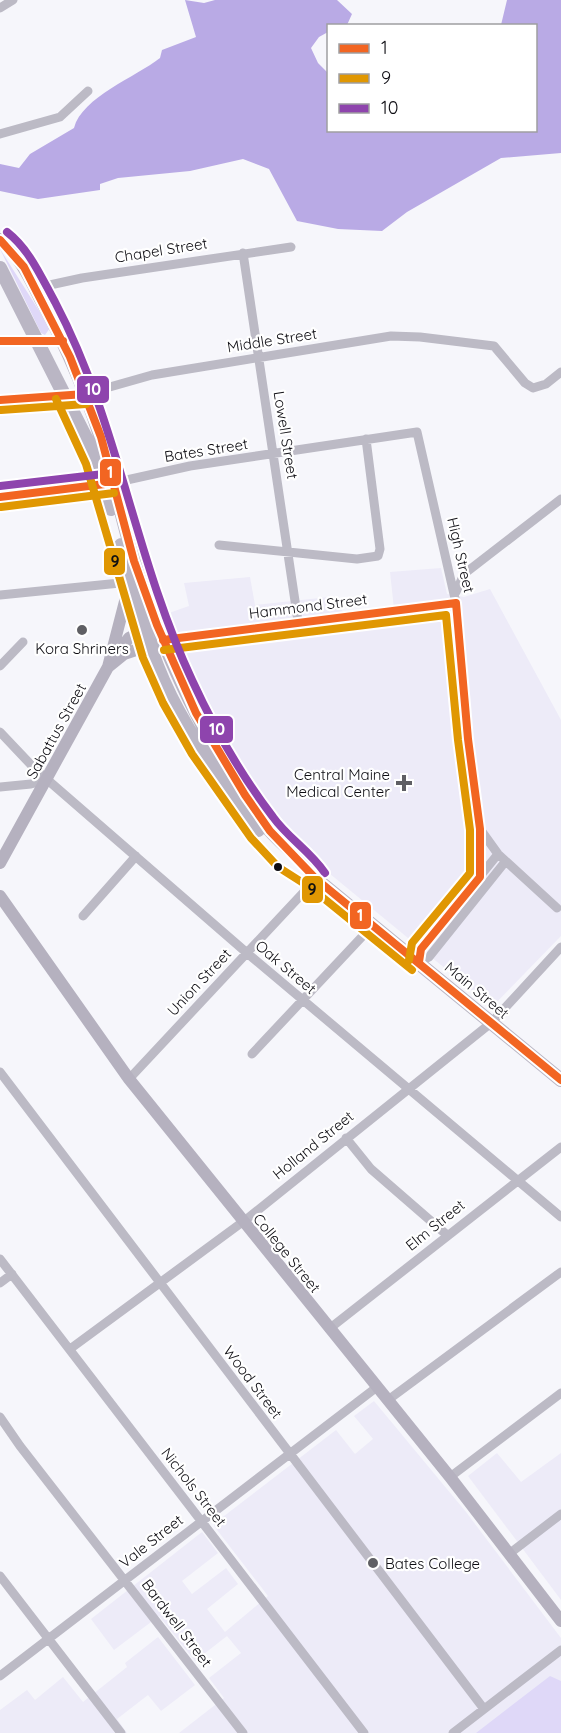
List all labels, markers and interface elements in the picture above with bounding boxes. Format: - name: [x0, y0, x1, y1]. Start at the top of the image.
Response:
- legend: [327, 24, 537, 132]
- text: 1: [381, 36, 388, 59]
- text: 9: [381, 66, 391, 89]
- text: 10: [381, 96, 398, 119]
- street label: Chapel Street: [113, 233, 209, 267]
- street label: Middle Street: [226, 324, 318, 356]
- line badge: 10: [76, 375, 110, 404]
- text: 10: [85, 379, 101, 399]
- street label: Lowell Street: [270, 390, 302, 480]
- street label: Bates Street: [163, 434, 249, 466]
- line badge: 1: [99, 458, 122, 487]
- text: 1: [107, 462, 113, 482]
- street label: High Street: [443, 515, 479, 595]
- line badge: 9: [103, 547, 126, 576]
- text: 9: [110, 551, 120, 571]
- street label: Hammond Street: [248, 589, 368, 623]
- marker: Kora Shriners: [75, 623, 89, 637]
- place label: Kora Shriners: [35, 639, 129, 658]
- street label: Sabattus Street: [22, 680, 90, 782]
- line badge: 10: [199, 715, 234, 744]
- text: 10: [209, 719, 225, 739]
- place label: Central Maine Medical Center: [286, 765, 390, 801]
- marker: Central Maine Medical Center: [395, 774, 413, 792]
- unlabelled marker: [272, 861, 284, 873]
- line badge: 9: [301, 875, 324, 904]
- text: 9: [307, 879, 317, 899]
- line badge: 1: [349, 901, 372, 930]
- text: 1: [357, 905, 363, 925]
- street label: Oak Street: [252, 936, 320, 998]
- street label: Union Street: [163, 944, 235, 1020]
- street label: Main Street: [441, 958, 513, 1022]
- street label: Holland Street: [269, 1107, 357, 1183]
- street label: Elm Street: [402, 1195, 468, 1255]
- street label: College Street: [249, 1209, 325, 1297]
- street label: Wood Street: [219, 1342, 287, 1422]
- street label: Nichols Street: [157, 1444, 231, 1530]
- street label: Vale Street: [115, 1510, 187, 1572]
- place label: Bates College: [385, 1554, 480, 1573]
- marker: Bates College: [366, 1556, 380, 1570]
- street label: Bardwell Street: [138, 1575, 216, 1671]

